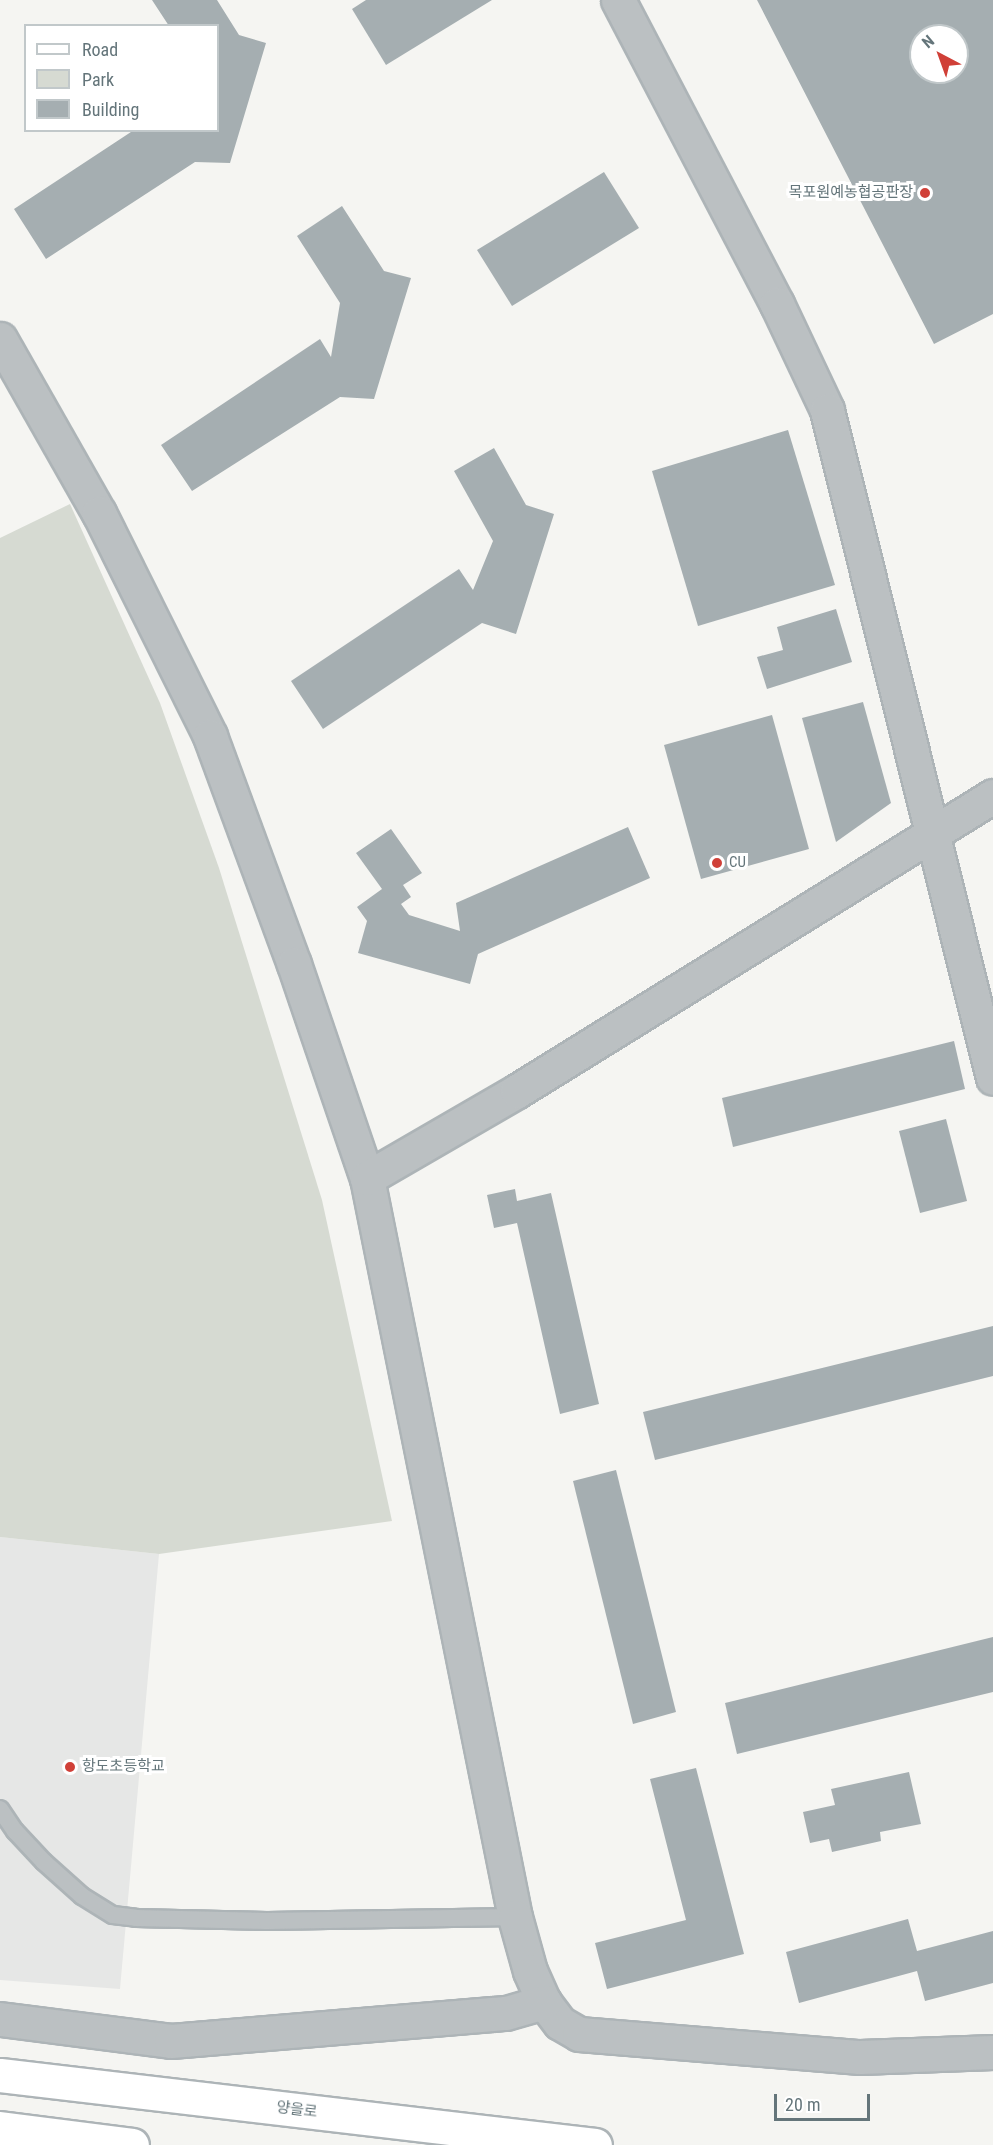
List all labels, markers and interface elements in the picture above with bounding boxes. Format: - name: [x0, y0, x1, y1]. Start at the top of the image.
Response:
- legend: [24, 24, 219, 132]
- north arrow: [909, 24, 969, 84]
- text: N: [918, 31, 938, 52]
- text: Road: [82, 39, 118, 60]
- text: Park: [82, 69, 114, 90]
- text: Building: [82, 99, 139, 120]
- place label: 목포원예농협공판장: [789, 184, 913, 202]
- marker: 목포원예농협공판장: [918, 186, 932, 200]
- place label: CU: [729, 854, 746, 872]
- marker: CU: [710, 856, 724, 870]
- place label: 항도초등학교: [82, 1758, 165, 1776]
- marker: 항도초등학교: [63, 1760, 77, 1774]
- scale bar: [777, 2082, 873, 2120]
- text: 20 m: [785, 2094, 820, 2115]
- street label: 양을로: [275, 2099, 319, 2121]

